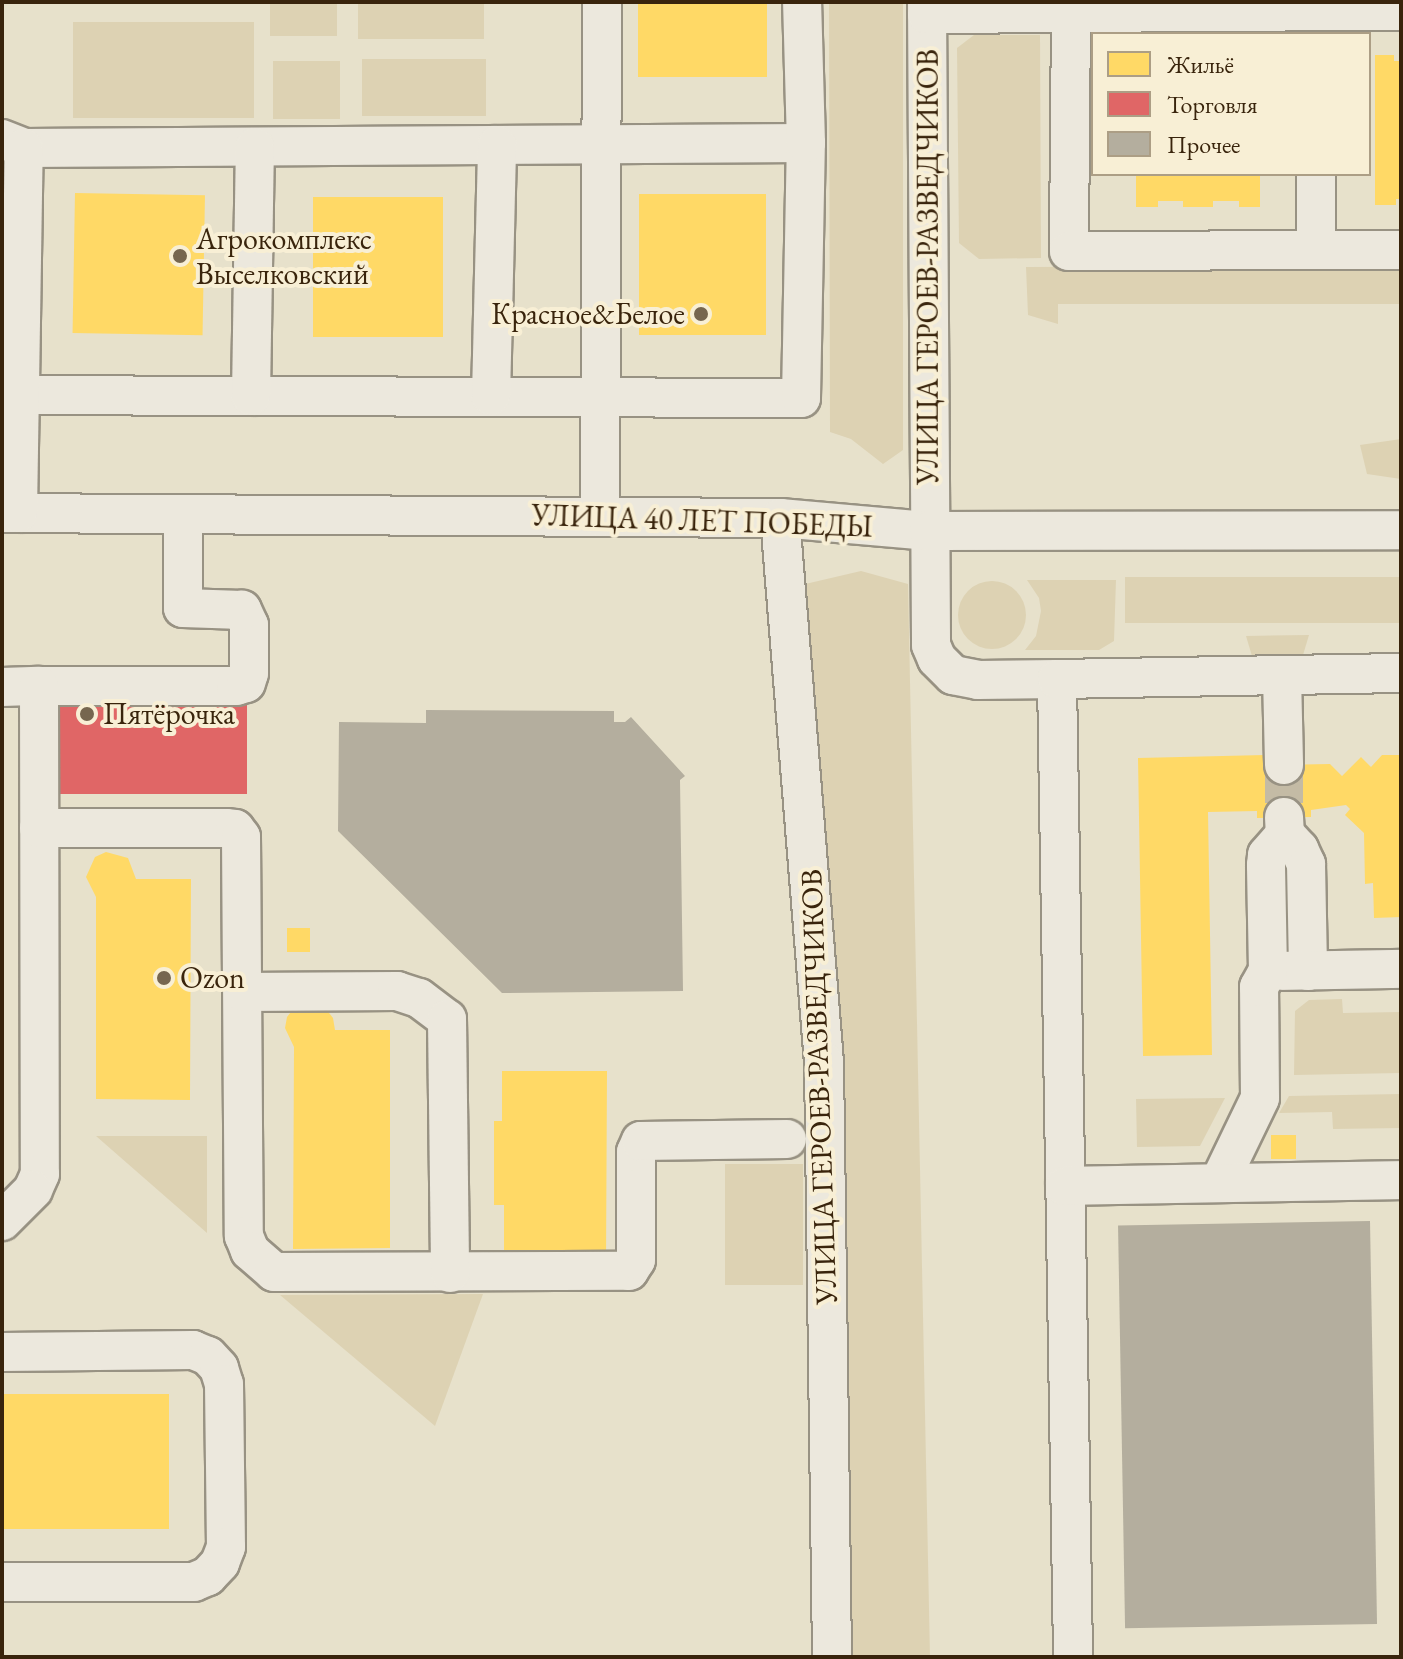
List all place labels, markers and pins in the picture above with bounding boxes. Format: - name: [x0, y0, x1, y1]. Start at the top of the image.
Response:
- place label: Агрокомплекс Выселковский: [196, 221, 372, 292]
- marker: Агрокомплекс Выселковский: [171, 247, 189, 265]
- place label: Красное&Белое: [491, 296, 685, 332]
- marker: Красное&Белое: [692, 305, 710, 323]
- place label: Пятёрочка: [103, 696, 235, 732]
- marker: Пятёрочка: [78, 705, 96, 723]
- place label: Ozon: [180, 960, 245, 996]
- marker: Ozon: [155, 969, 173, 987]

